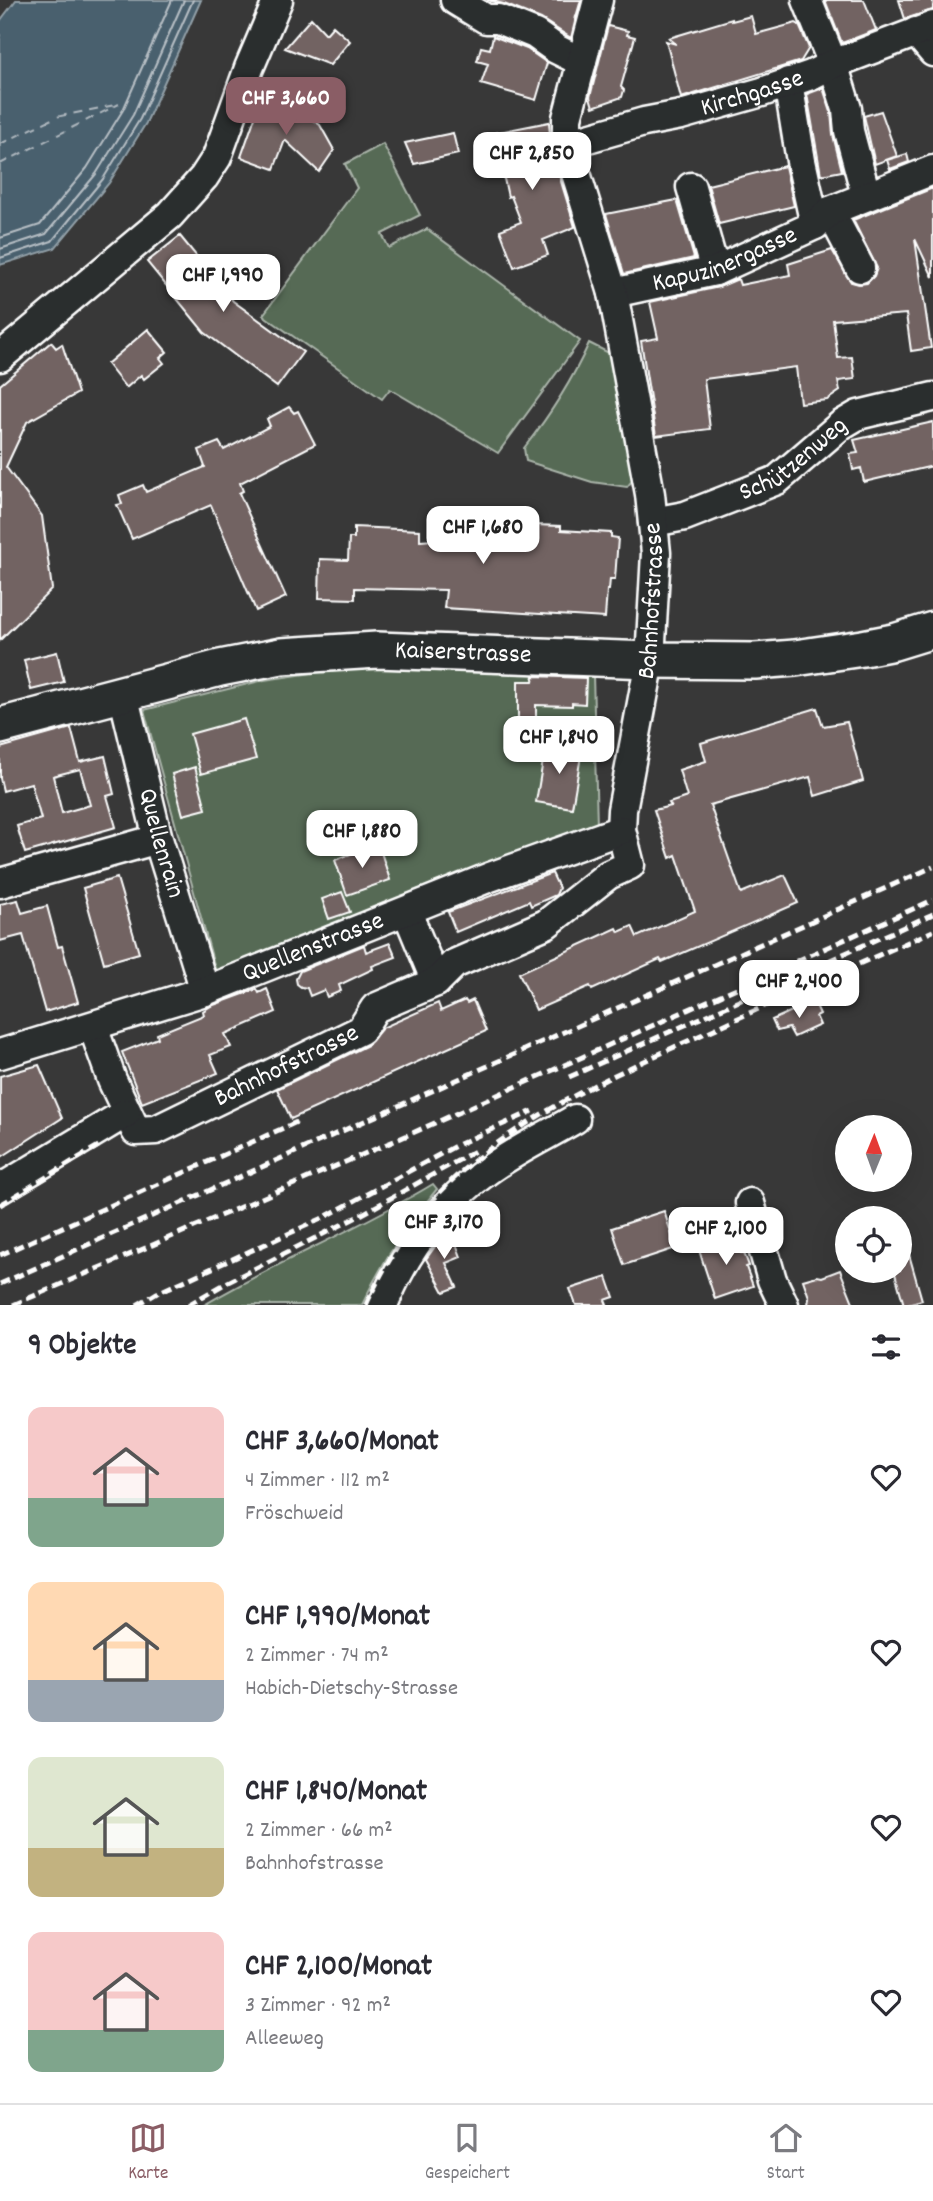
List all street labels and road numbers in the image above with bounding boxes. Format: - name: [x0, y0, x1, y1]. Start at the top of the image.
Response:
- street label: Kirchgasse: [697, 60, 809, 127]
- street label: Kapuzinergasse: [649, 217, 803, 302]
- street label: Schützenweg: [734, 408, 856, 511]
- street label: Bahnhofstrasse: [628, 521, 675, 682]
- street label: Kaiserstrasse: [394, 632, 532, 674]
- street label: Quellenrain: [128, 785, 194, 903]
- street label: Quellenstrasse: [237, 903, 389, 993]
- street label: Bahnhofstrasse: [208, 1015, 365, 1117]

